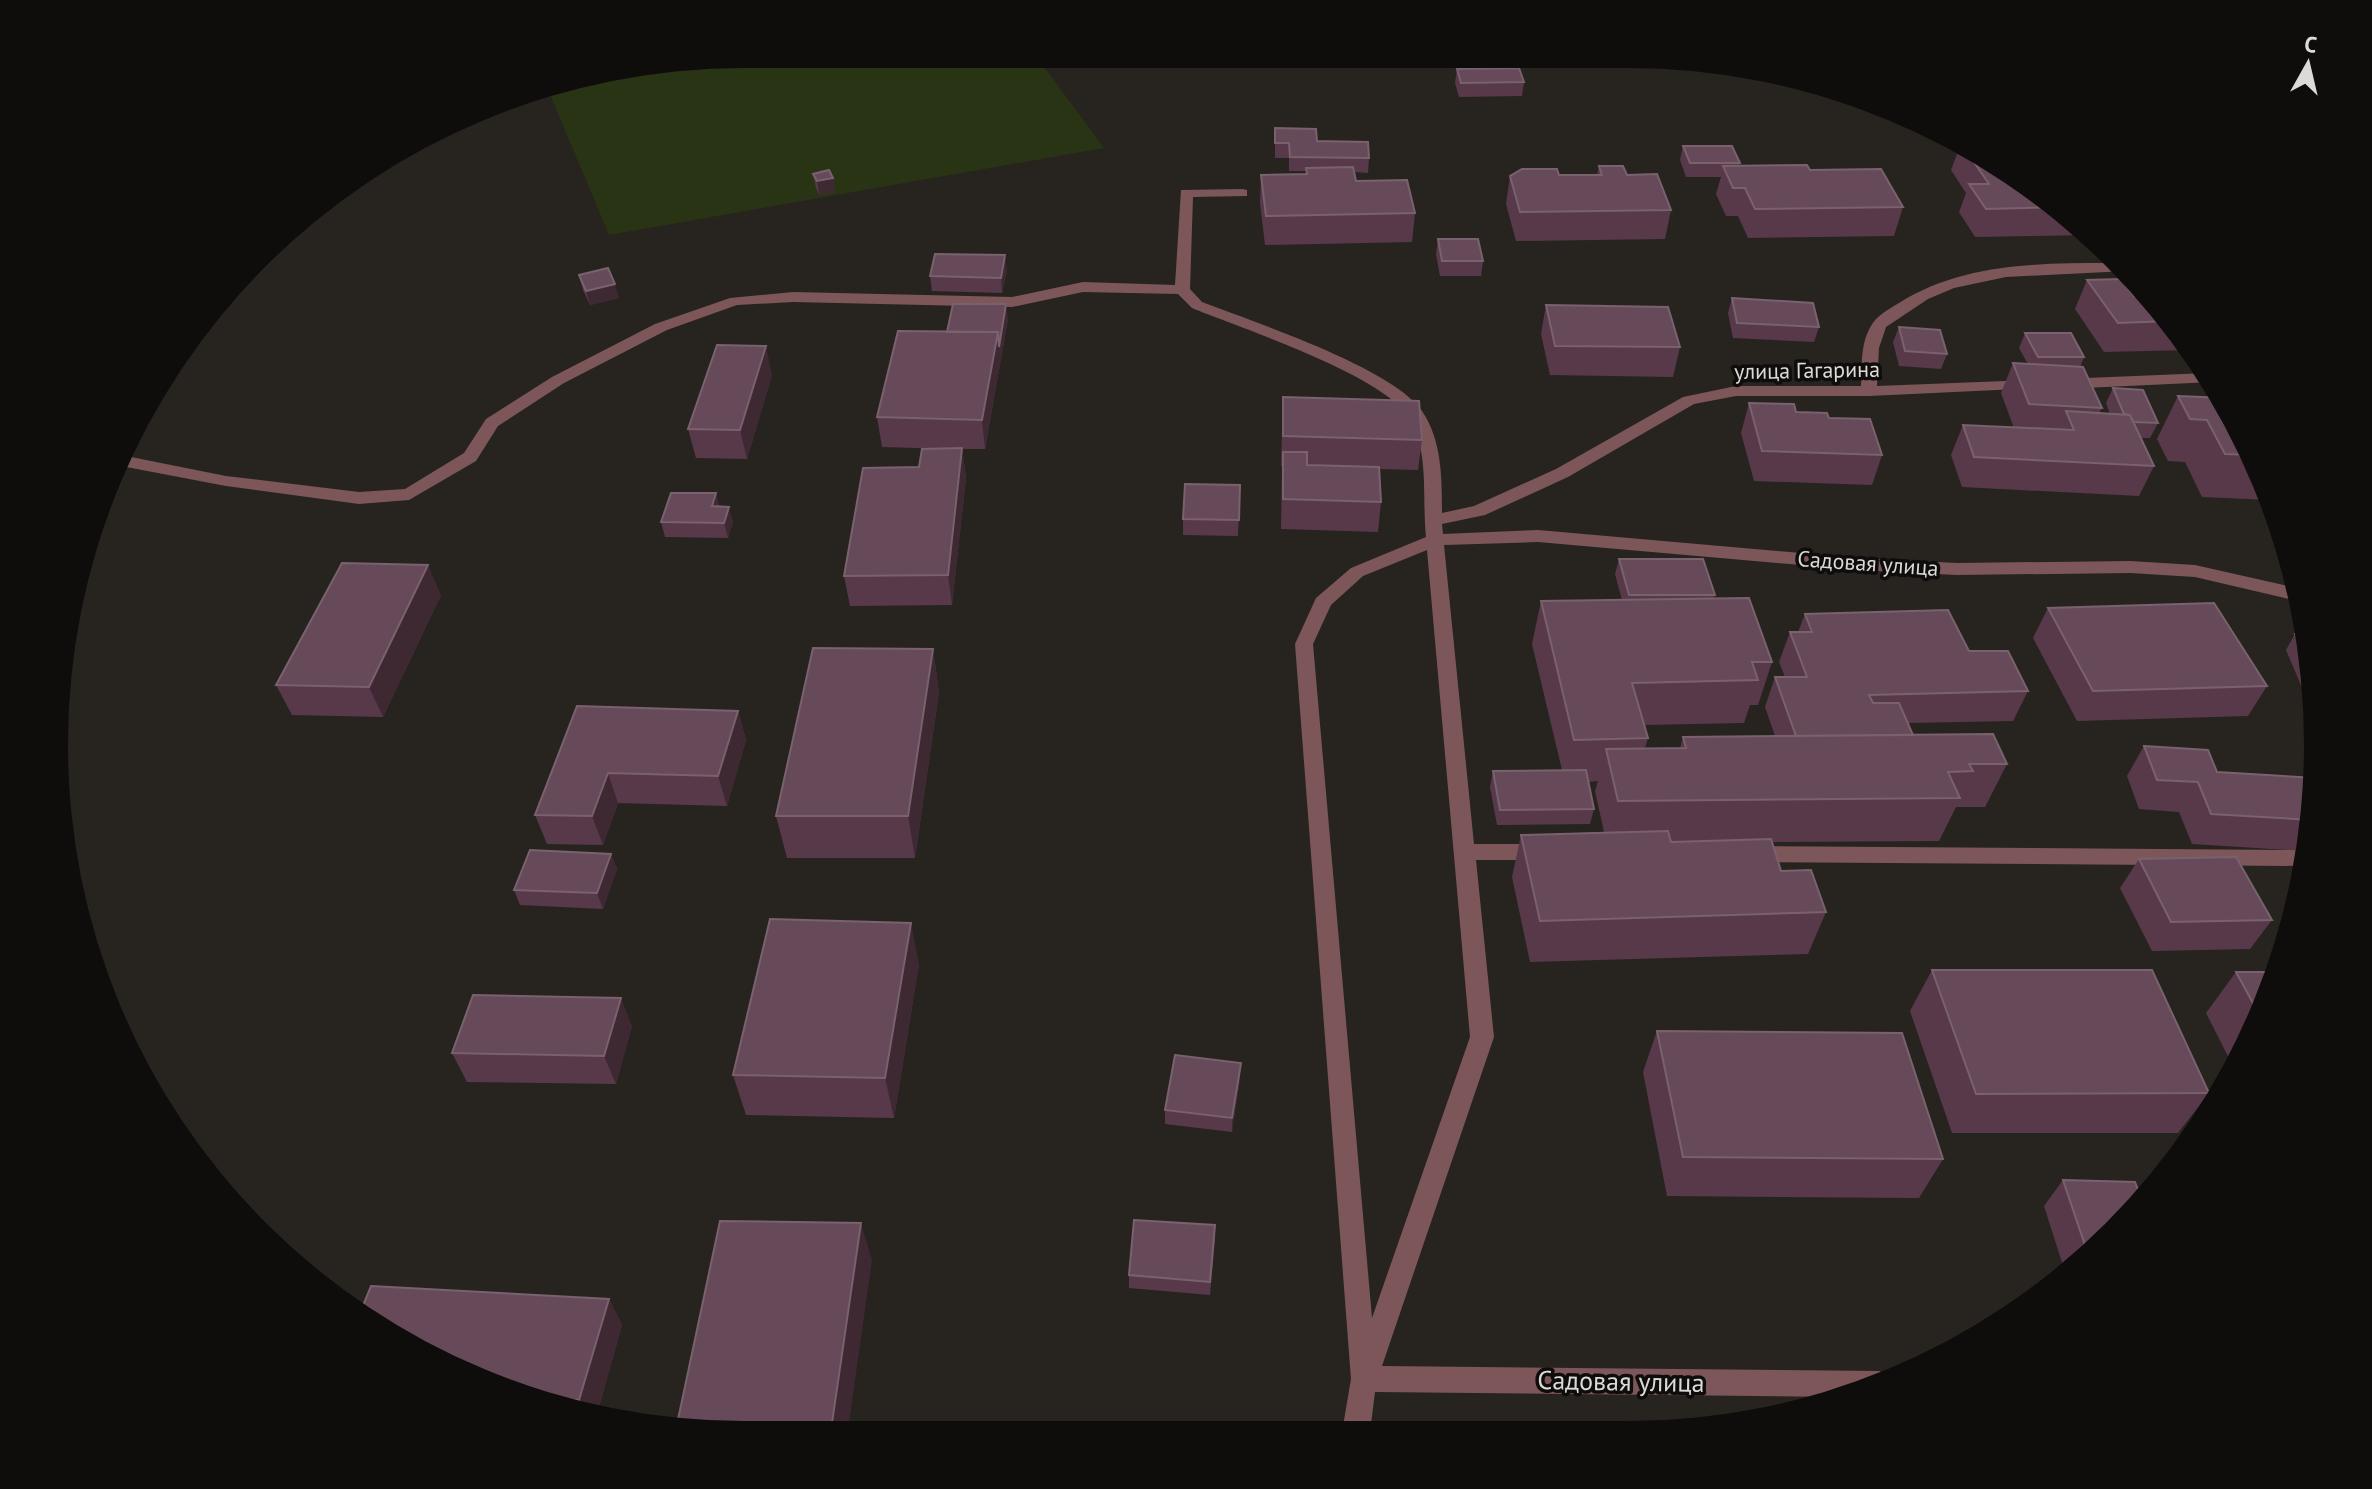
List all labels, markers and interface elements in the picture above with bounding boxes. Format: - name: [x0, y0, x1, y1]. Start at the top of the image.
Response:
- north arrow: [2268, 24, 2348, 104]
- text: С: [2303, 29, 2319, 59]
- street label: улица Гагарина: [1734, 355, 1880, 385]
- street label: Садовая улица: [1797, 544, 1939, 582]
- street label: Садовая улица: [1537, 1363, 1705, 1399]

